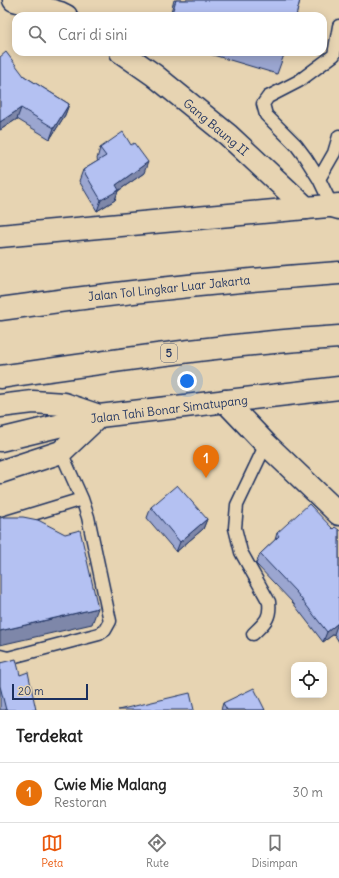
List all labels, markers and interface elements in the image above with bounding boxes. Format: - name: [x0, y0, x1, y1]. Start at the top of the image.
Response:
- search box: [12, 12, 327, 56]
- icon: search: [26, 23, 48, 45]
- text: Cari di sini: [58, 25, 127, 44]
- street label: Gang Baung II: [180, 95, 252, 159]
- street label: Jalan Tol Lingkar Luar Jakarta: [87, 272, 251, 304]
- road number: 5: [161, 344, 177, 362]
- your location: [177, 371, 197, 391]
- street label: Jalan Tahi Bonar Simatupang: [89, 392, 249, 426]
- pin: 1: [193, 445, 219, 478]
- map controls: [291, 662, 327, 698]
- button: locate: [291, 662, 327, 698]
- scale bar: [12, 682, 88, 701]
- text: 20 m: [18, 684, 44, 698]
- text: Terdekat: [16, 725, 83, 747]
- text: Cwie Mie Malang: [54, 775, 167, 794]
- text: 1: [26, 784, 32, 801]
- text: 30 m: [293, 784, 323, 801]
- text: Restoran: [54, 794, 107, 811]
- tab: Peta: [41, 832, 63, 870]
- tab: Rute: [146, 832, 169, 870]
- tab: Disimpan: [251, 832, 298, 870]

